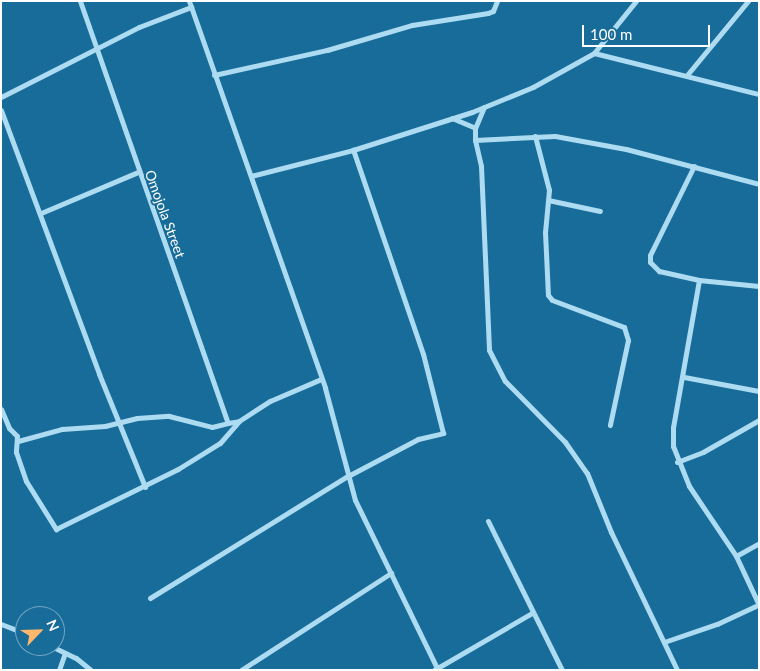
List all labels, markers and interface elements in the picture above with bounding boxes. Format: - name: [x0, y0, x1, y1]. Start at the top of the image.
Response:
- scale bar: [585, 15, 712, 47]
- text: 100 m: [590, 25, 632, 43]
- street label: Omojola Street: [141, 168, 189, 260]
- north arrow: [15, 606, 65, 656]
- text: N: [43, 617, 63, 633]

